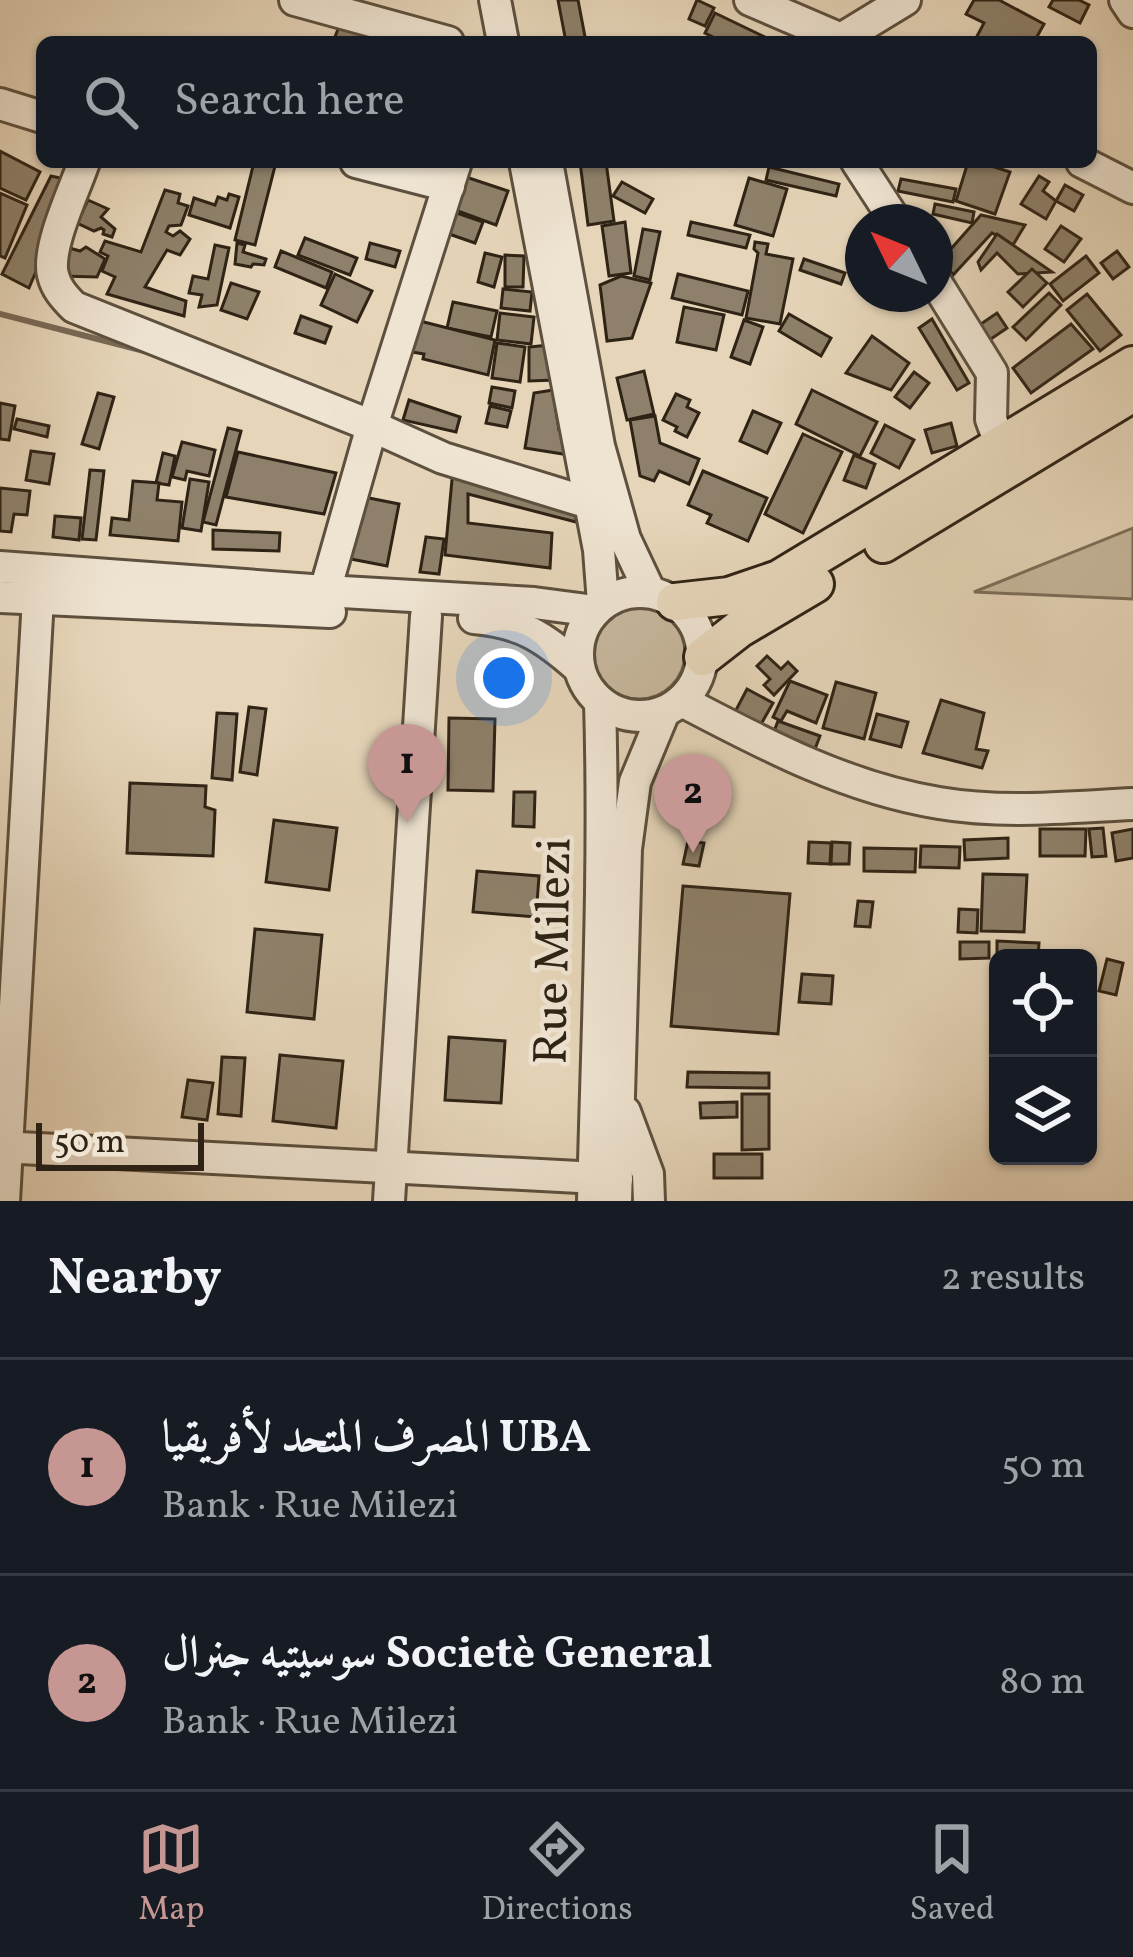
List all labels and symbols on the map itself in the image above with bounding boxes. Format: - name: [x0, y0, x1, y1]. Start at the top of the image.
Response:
- north arrow: [845, 204, 953, 312]
- your location: [474, 648, 534, 708]
- pin: 1: [368, 724, 446, 823]
- pin: 2: [654, 754, 732, 853]
- street label: Rue Milezi: [520, 837, 590, 1065]
- scale bar: [36, 1117, 204, 1170]

